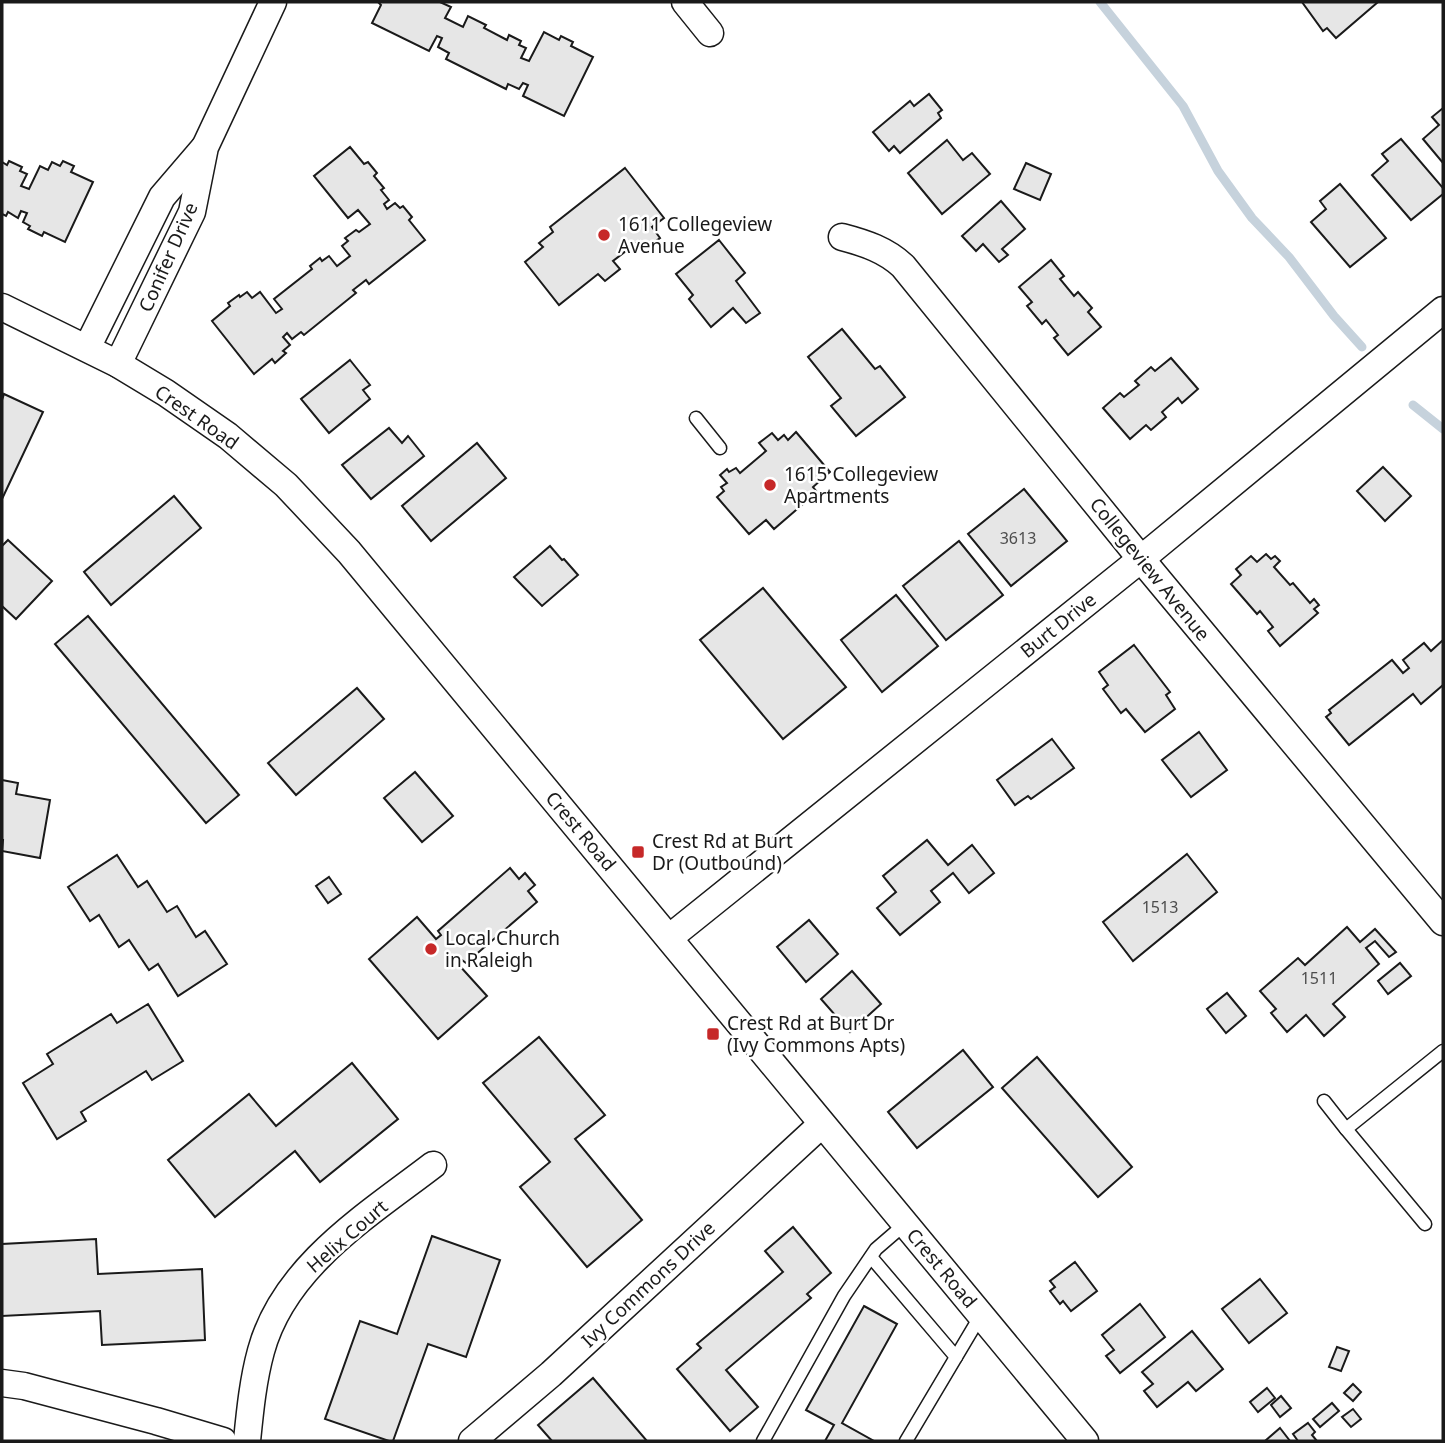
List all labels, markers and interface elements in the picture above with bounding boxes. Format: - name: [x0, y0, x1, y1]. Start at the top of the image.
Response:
- street label: Conifer Drive: [132, 198, 204, 316]
- place label: 1611 Collegeview Avenue: [618, 211, 772, 259]
- marker: 1611 Collegeview Avenue: [596, 227, 612, 243]
- street label: Crest Road: [150, 379, 244, 455]
- place label: 1615 Collegeview Apartments: [784, 461, 938, 509]
- marker: 1615 Collegeview Apartments: [762, 477, 778, 493]
- street label: Collegeview Avenue: [1084, 492, 1216, 646]
- house number: 3613: [1000, 527, 1036, 549]
- street label: Burt Drive: [1015, 586, 1101, 664]
- street label: Crest Road: [540, 786, 622, 876]
- place label: Crest Rd at Burt Dr (Outbound): [652, 828, 793, 876]
- marker: Crest Rd at Burt Dr (Outbound): [630, 844, 646, 860]
- house number: 1513: [1142, 896, 1178, 918]
- place label: Local Church in Raleigh: [445, 925, 560, 973]
- marker: Local Church in Raleigh: [423, 941, 439, 957]
- house number: 1511: [1301, 967, 1337, 989]
- place label: Crest Rd at Burt Dr (Ivy Commons Apts): [727, 1010, 905, 1058]
- marker: Crest Rd at Burt Dr (Ivy Commons Apts): [705, 1026, 721, 1042]
- street label: Helix Court: [301, 1193, 393, 1278]
- street label: Ivy Commons Drive: [575, 1215, 721, 1353]
- street label: Crest Road: [901, 1223, 983, 1313]

